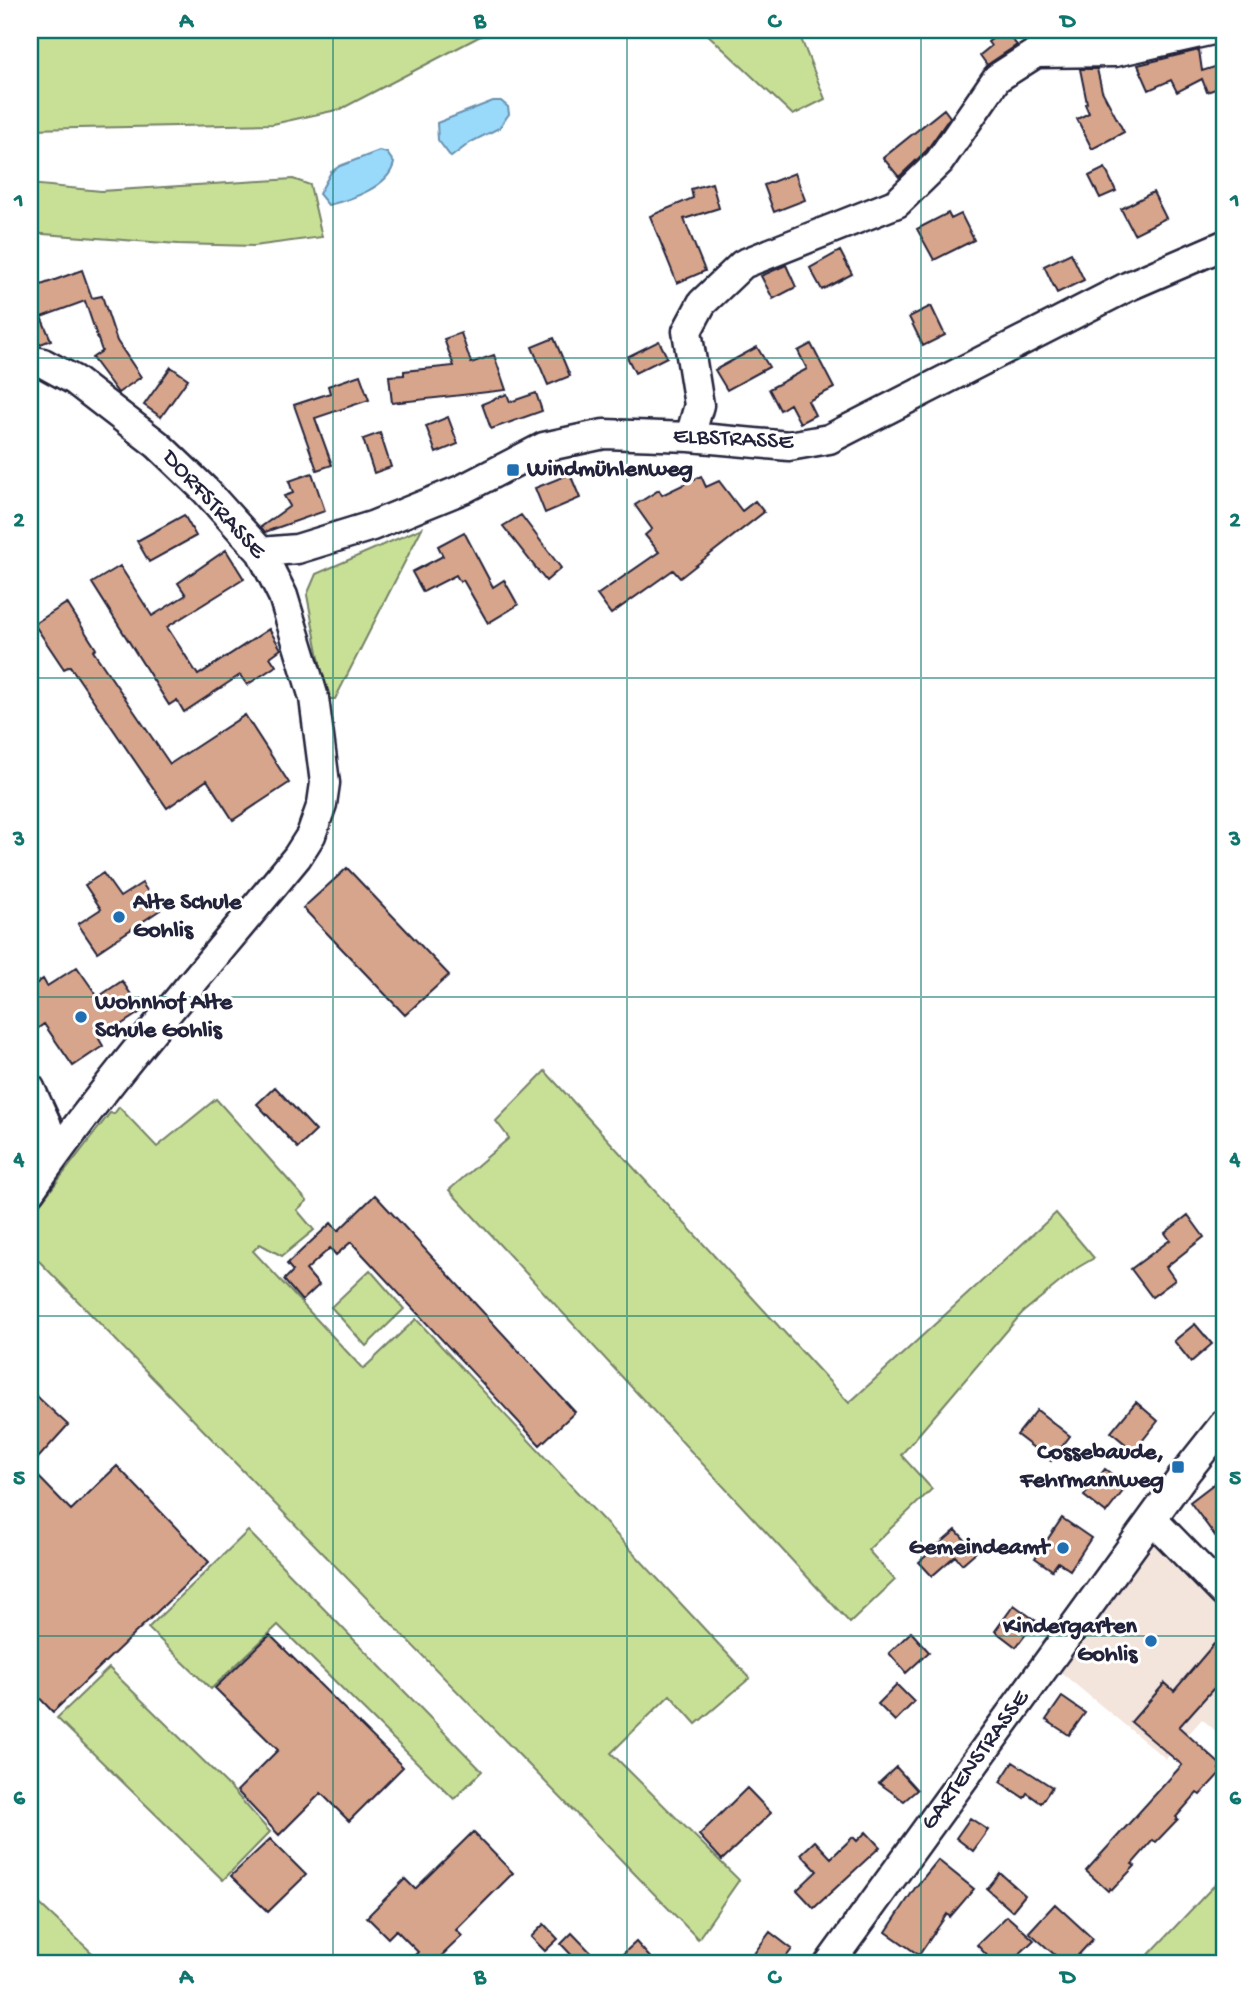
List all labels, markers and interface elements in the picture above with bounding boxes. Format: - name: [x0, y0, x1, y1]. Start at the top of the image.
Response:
- text: A: [178, 9, 194, 36]
- text: B: [473, 9, 487, 36]
- text: C: [768, 9, 783, 36]
- text: D: [1059, 9, 1077, 36]
- text: 1: [13, 188, 24, 215]
- text: 1: [1229, 188, 1240, 215]
- street label: ELBSTRASSE: [672, 422, 795, 458]
- street label: DORFSTRASSE: [154, 443, 272, 567]
- place label: Windmühlenweg: [526, 456, 693, 485]
- marker: Windmühlenweg: [505, 462, 521, 478]
- text: 2: [13, 508, 25, 535]
- text: 2: [1229, 508, 1241, 535]
- text: 3: [12, 827, 25, 854]
- text: 3: [1228, 827, 1241, 854]
- place label: Alte Schule Gohlis: [132, 889, 243, 946]
- marker: Alte Schule Gohlis: [111, 909, 127, 925]
- place label: Wohnhof Alte Schule Gohlis: [94, 989, 234, 1046]
- marker: Wohnhof Alte Schule Gohlis: [73, 1009, 89, 1025]
- text: 4: [13, 1147, 25, 1174]
- text: 4: [1229, 1147, 1241, 1174]
- place label: Cossebaude, Fehrmannweg: [1019, 1439, 1164, 1496]
- marker: Cossebaude, Fehrmannweg: [1170, 1459, 1186, 1475]
- text: 5: [13, 1466, 25, 1493]
- text: 5: [1229, 1466, 1241, 1493]
- place label: Gemeindeamt: [909, 1534, 1051, 1563]
- marker: Gemeindeamt: [1055, 1540, 1071, 1556]
- place label: Kindergarten Gohlis: [1002, 1613, 1138, 1670]
- marker: Kindergarten Gohlis: [1143, 1633, 1159, 1649]
- street label: GARTENSTRASSE: [915, 1684, 1037, 1837]
- text: 6: [13, 1786, 26, 1813]
- text: 6: [1229, 1786, 1242, 1813]
- text: A: [178, 1965, 194, 1992]
- text: B: [473, 1965, 487, 1992]
- text: C: [768, 1965, 783, 1992]
- text: D: [1059, 1965, 1077, 1992]

